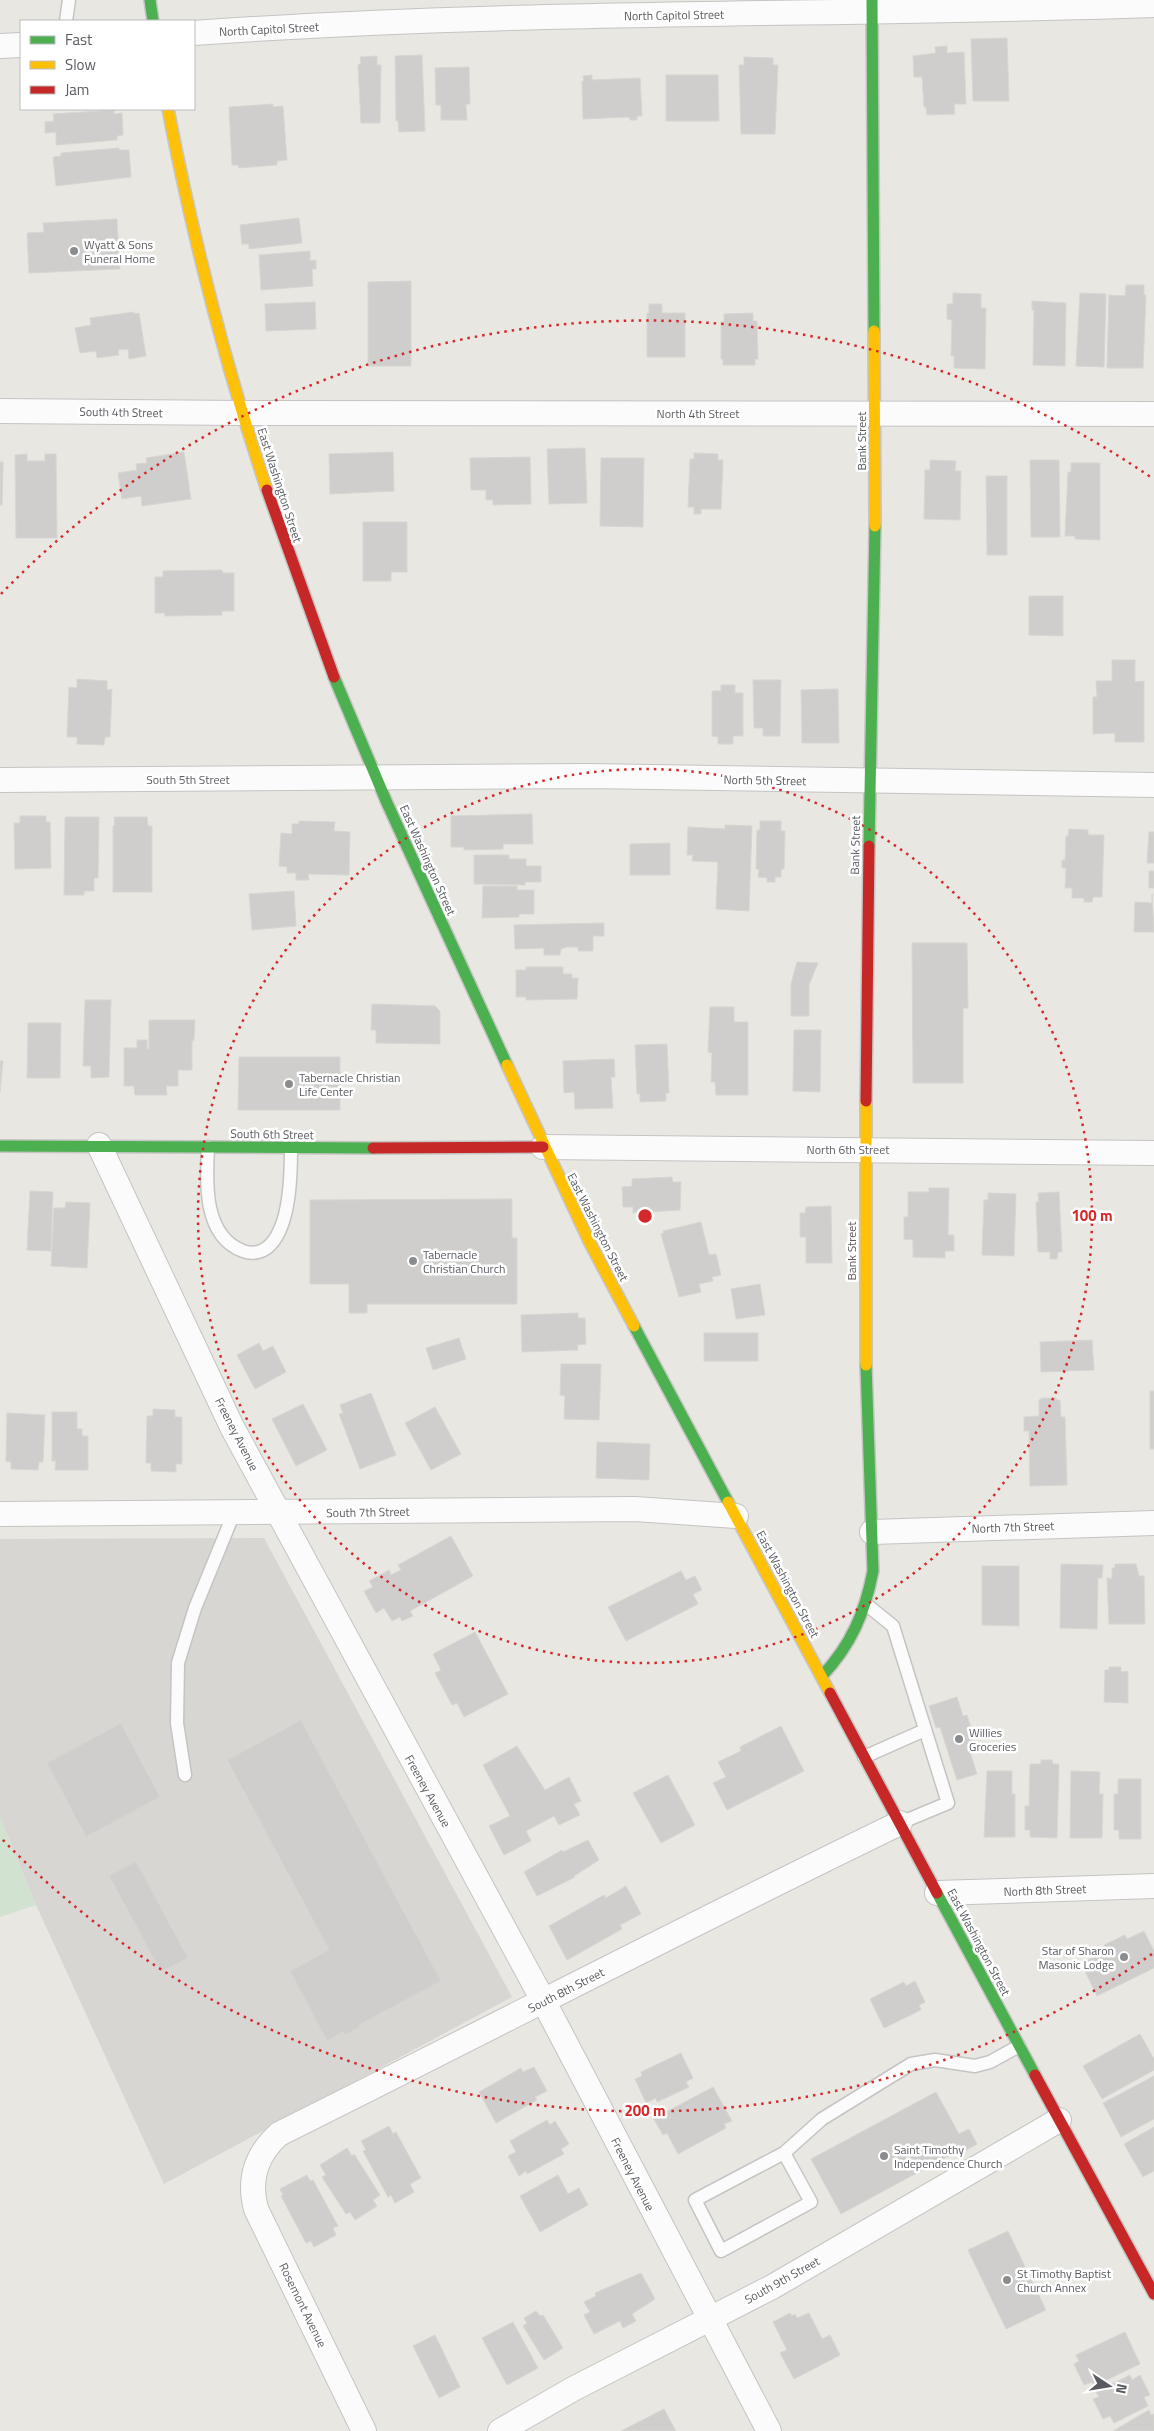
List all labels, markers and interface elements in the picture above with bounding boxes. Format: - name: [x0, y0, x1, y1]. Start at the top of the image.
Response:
- street label: North Capitol Street: [624, 5, 725, 25]
- street label: North Capitol Street: [218, 17, 320, 41]
- legend: [20, 20, 195, 110]
- text: Fast: [65, 28, 93, 51]
- text: Slow: [65, 53, 96, 76]
- text: Jam: [65, 78, 89, 101]
- place label: Wyatt & Sons Funeral Home: [84, 235, 155, 268]
- marker: Wyatt & Sons Funeral Home: [68, 245, 80, 257]
- street label: South 4th Street: [79, 402, 164, 422]
- street label: North 4th Street: [657, 404, 740, 423]
- street label: Bank Street: [852, 411, 871, 471]
- street label: East Washington Street: [253, 425, 308, 545]
- street label: South 5th Street: [146, 770, 231, 789]
- street label: North 5th Street: [723, 770, 807, 790]
- street label: East Washington Street: [395, 802, 461, 919]
- street label: Bank Street: [845, 814, 865, 875]
- place label: Tabernacle Christian Life Center: [299, 1068, 401, 1101]
- marker: Tabernacle Christian Life Center: [283, 1078, 295, 1090]
- street label: South 6th Street: [230, 1124, 315, 1144]
- street label: North 6th Street: [807, 1140, 890, 1159]
- street label: East Washington Street: [562, 1169, 634, 1285]
- text: 100 m: [1071, 1204, 1113, 1227]
- centre of rings: [636, 1207, 654, 1225]
- street label: Bank Street: [842, 1221, 861, 1281]
- place label: Tabernacle Christian Church: [423, 1245, 505, 1278]
- marker: Tabernacle Christian Church: [407, 1255, 419, 1267]
- street label: Freeney Avenue: [210, 1394, 264, 1474]
- street label: South 7th Street: [326, 1502, 411, 1522]
- street label: North 7th Street: [971, 1516, 1055, 1538]
- street label: East Washington Street: [752, 1527, 825, 1642]
- place label: Willies Groceries: [969, 1723, 1017, 1756]
- marker: Willies Groceries: [953, 1733, 965, 1745]
- street label: Freeney Avenue: [400, 1751, 456, 1831]
- street label: North 8th Street: [1003, 1879, 1087, 1901]
- street label: East Washington Street: [943, 1885, 1016, 2000]
- place label: Star of Sharon Masonic Lodge: [1038, 1941, 1114, 1974]
- marker: Star of Sharon Masonic Lodge: [1118, 1951, 1130, 1963]
- street label: South 8th Street: [525, 1962, 608, 2017]
- text: 200 m: [624, 2099, 666, 2122]
- street label: Freeney Avenue: [606, 2134, 660, 2214]
- place label: Saint Timothy Independence Church: [894, 2140, 1002, 2173]
- marker: Saint Timothy Independence Church: [878, 2150, 890, 2162]
- street label: South 9th Street: [741, 2251, 824, 2309]
- street label: Rosemont Avenue: [274, 2259, 332, 2351]
- place label: St Timothy Baptist Church Annex: [1017, 2264, 1112, 2297]
- marker: St Timothy Baptist Church Annex: [1001, 2274, 1013, 2286]
- north arrow: [1084, 2361, 1134, 2411]
- text: N: [1111, 2382, 1133, 2396]

